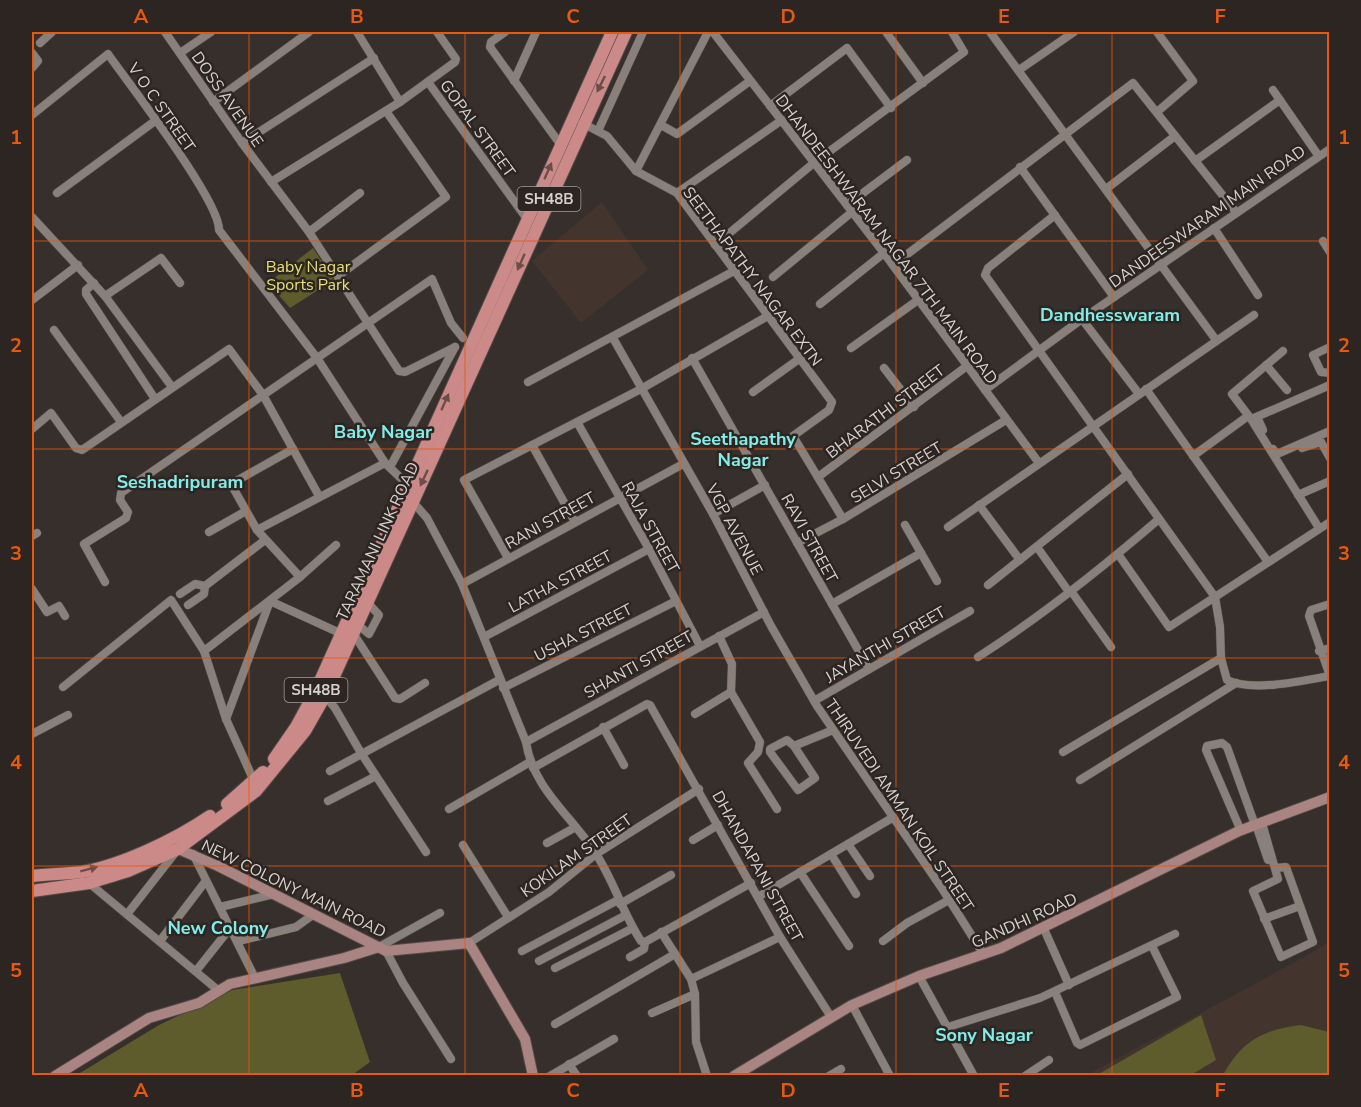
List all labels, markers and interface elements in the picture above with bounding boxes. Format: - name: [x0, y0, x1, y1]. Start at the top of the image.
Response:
- text: A: [134, 3, 149, 30]
- text: B: [350, 3, 364, 30]
- text: C: [566, 3, 580, 30]
- text: D: [780, 3, 796, 30]
- text: E: [998, 3, 1010, 30]
- text: F: [1214, 3, 1226, 30]
- street label: DOSS AVENUE: [186, 47, 268, 152]
- street label: V O C STREET: [122, 58, 200, 157]
- street label: GOPAL STREET: [434, 75, 520, 182]
- one-way arrow: [596, 76, 605, 93]
- street label: DHANDEESHWARAM NAGAR 7TH MAIN ROAD: [770, 90, 1002, 389]
- text: 1: [10, 124, 22, 151]
- text: 1: [1338, 124, 1350, 151]
- street label: DANDEESWARAM MAIN ROAD: [1105, 140, 1310, 293]
- one-way arrow: [543, 162, 553, 180]
- street label: SEETHAPATHY NAGAR EXTN: [677, 182, 827, 371]
- road number: SH48B: [518, 187, 580, 211]
- one-way arrow: [516, 254, 526, 272]
- park label: Baby Nagar Sports Park: [266, 256, 351, 296]
- district label: Dandhesswaram: [1040, 303, 1180, 327]
- text: 2: [10, 332, 22, 359]
- text: 2: [1338, 332, 1350, 359]
- street label: BHARATHI STREET: [822, 360, 950, 464]
- one-way arrow: [440, 393, 450, 411]
- district label: Baby Nagar: [334, 420, 432, 444]
- district label: Seethapathy Nagar: [690, 427, 796, 472]
- street label: SELVI STREET: [846, 437, 947, 509]
- street label: TARAMANI LINK ROAD: [331, 459, 424, 624]
- one-way arrow: [420, 469, 429, 486]
- district label: Seshadripuram: [117, 470, 243, 494]
- street label: RAJA STREET: [616, 478, 685, 578]
- street label: VGP AVENUE: [700, 479, 767, 579]
- street label: RANI STREET: [501, 487, 600, 555]
- street label: RAVI STREET: [776, 490, 843, 587]
- text: 3: [10, 540, 22, 567]
- text: 3: [1338, 540, 1350, 567]
- street label: LATHA STREET: [505, 545, 616, 618]
- street label: USHA STREET: [531, 599, 637, 667]
- street label: JAYANTHI STREET: [820, 601, 950, 689]
- street label: SHANTI STREET: [580, 626, 697, 704]
- road number: SH48B: [284, 678, 348, 702]
- street label: THIRUVEDI AMMAN KOIL STREET: [820, 695, 979, 916]
- text: 4: [10, 749, 22, 776]
- text: 4: [1338, 749, 1350, 776]
- street label: DHANDAPANI STREET: [706, 787, 808, 946]
- street label: KOKILAM STREET: [516, 809, 637, 903]
- street label: NEW COLONY MAIN ROAD: [198, 835, 390, 943]
- one-way arrow: [81, 864, 99, 873]
- street label: GANDHI ROAD: [968, 888, 1081, 954]
- district label: New Colony: [167, 916, 269, 940]
- text: 5: [10, 957, 22, 984]
- text: 5: [1338, 957, 1350, 984]
- district label: Sony Nagar: [935, 1023, 1033, 1047]
- text: A: [134, 1077, 149, 1104]
- text: B: [350, 1077, 364, 1104]
- text: C: [566, 1077, 580, 1104]
- text: D: [780, 1077, 796, 1104]
- text: E: [998, 1077, 1010, 1104]
- text: F: [1214, 1077, 1226, 1104]

